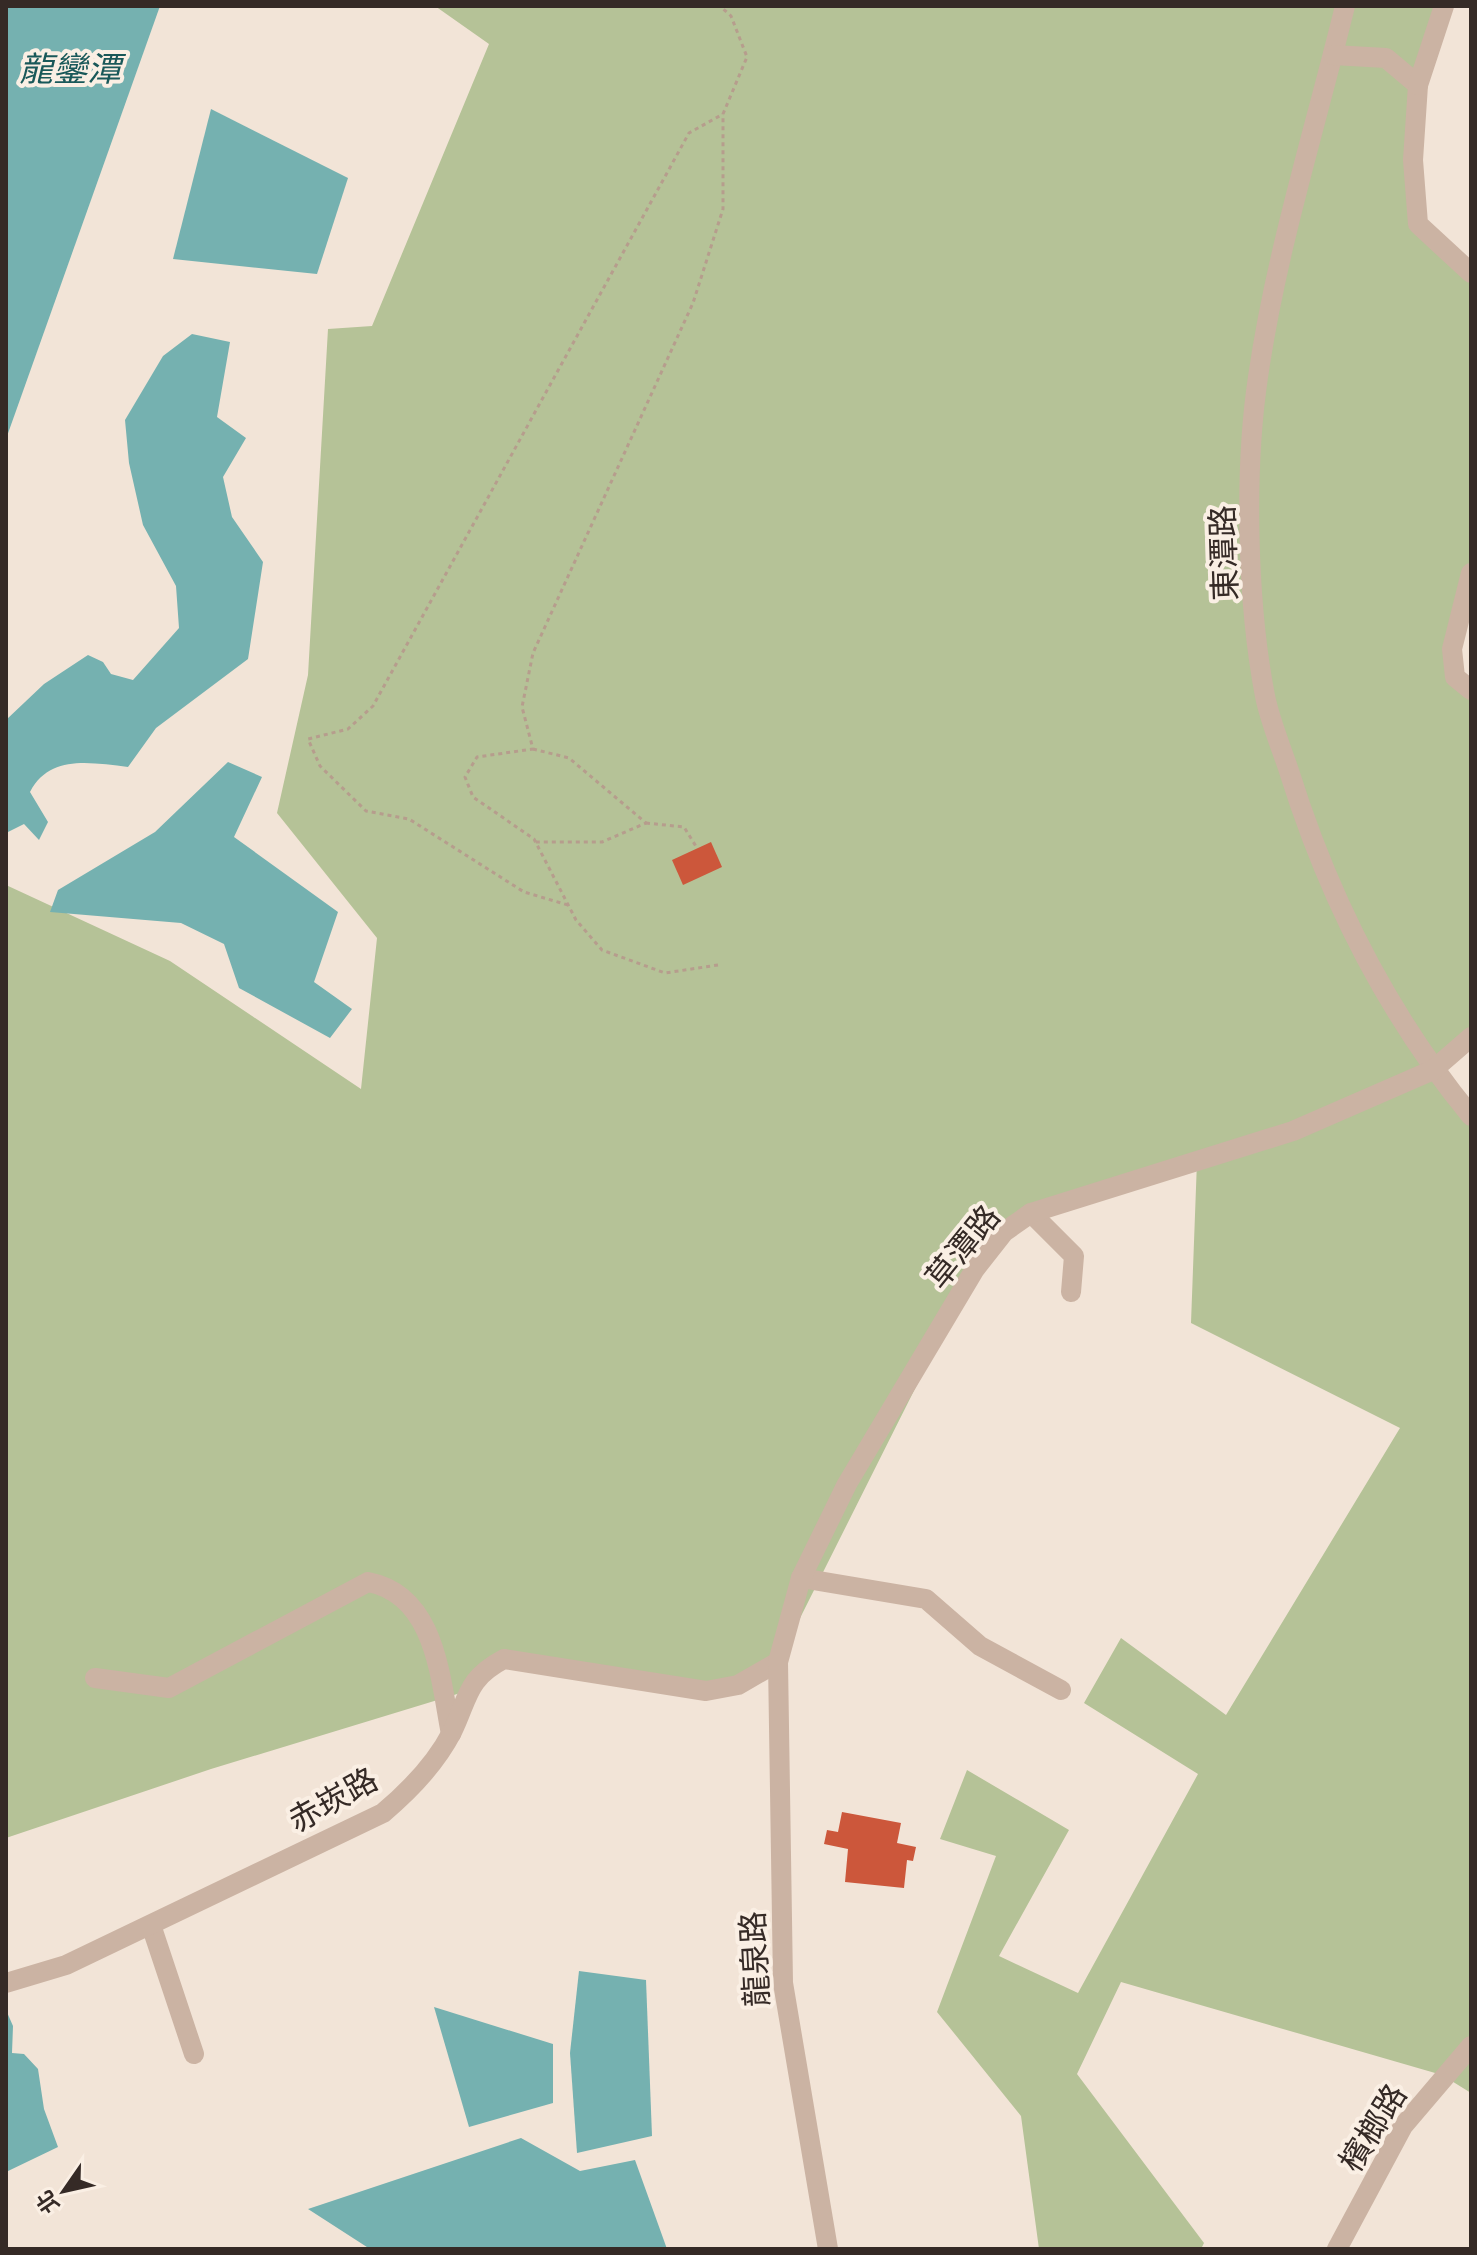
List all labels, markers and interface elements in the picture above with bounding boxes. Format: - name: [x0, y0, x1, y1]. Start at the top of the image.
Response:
- water label: 龍鑾潭: [19, 45, 127, 94]
- street label: 東潭路: [1199, 504, 1249, 602]
- street label: 草潭路: [915, 1195, 1011, 1299]
- street label: 赤崁路: [280, 1757, 386, 1843]
- street label: 龍泉路: [730, 1910, 780, 2008]
- street label: 檳榔路: [1328, 2075, 1418, 2181]
- north arrow: [24, 2151, 104, 2231]
- text: 北: [28, 2184, 67, 2220]

